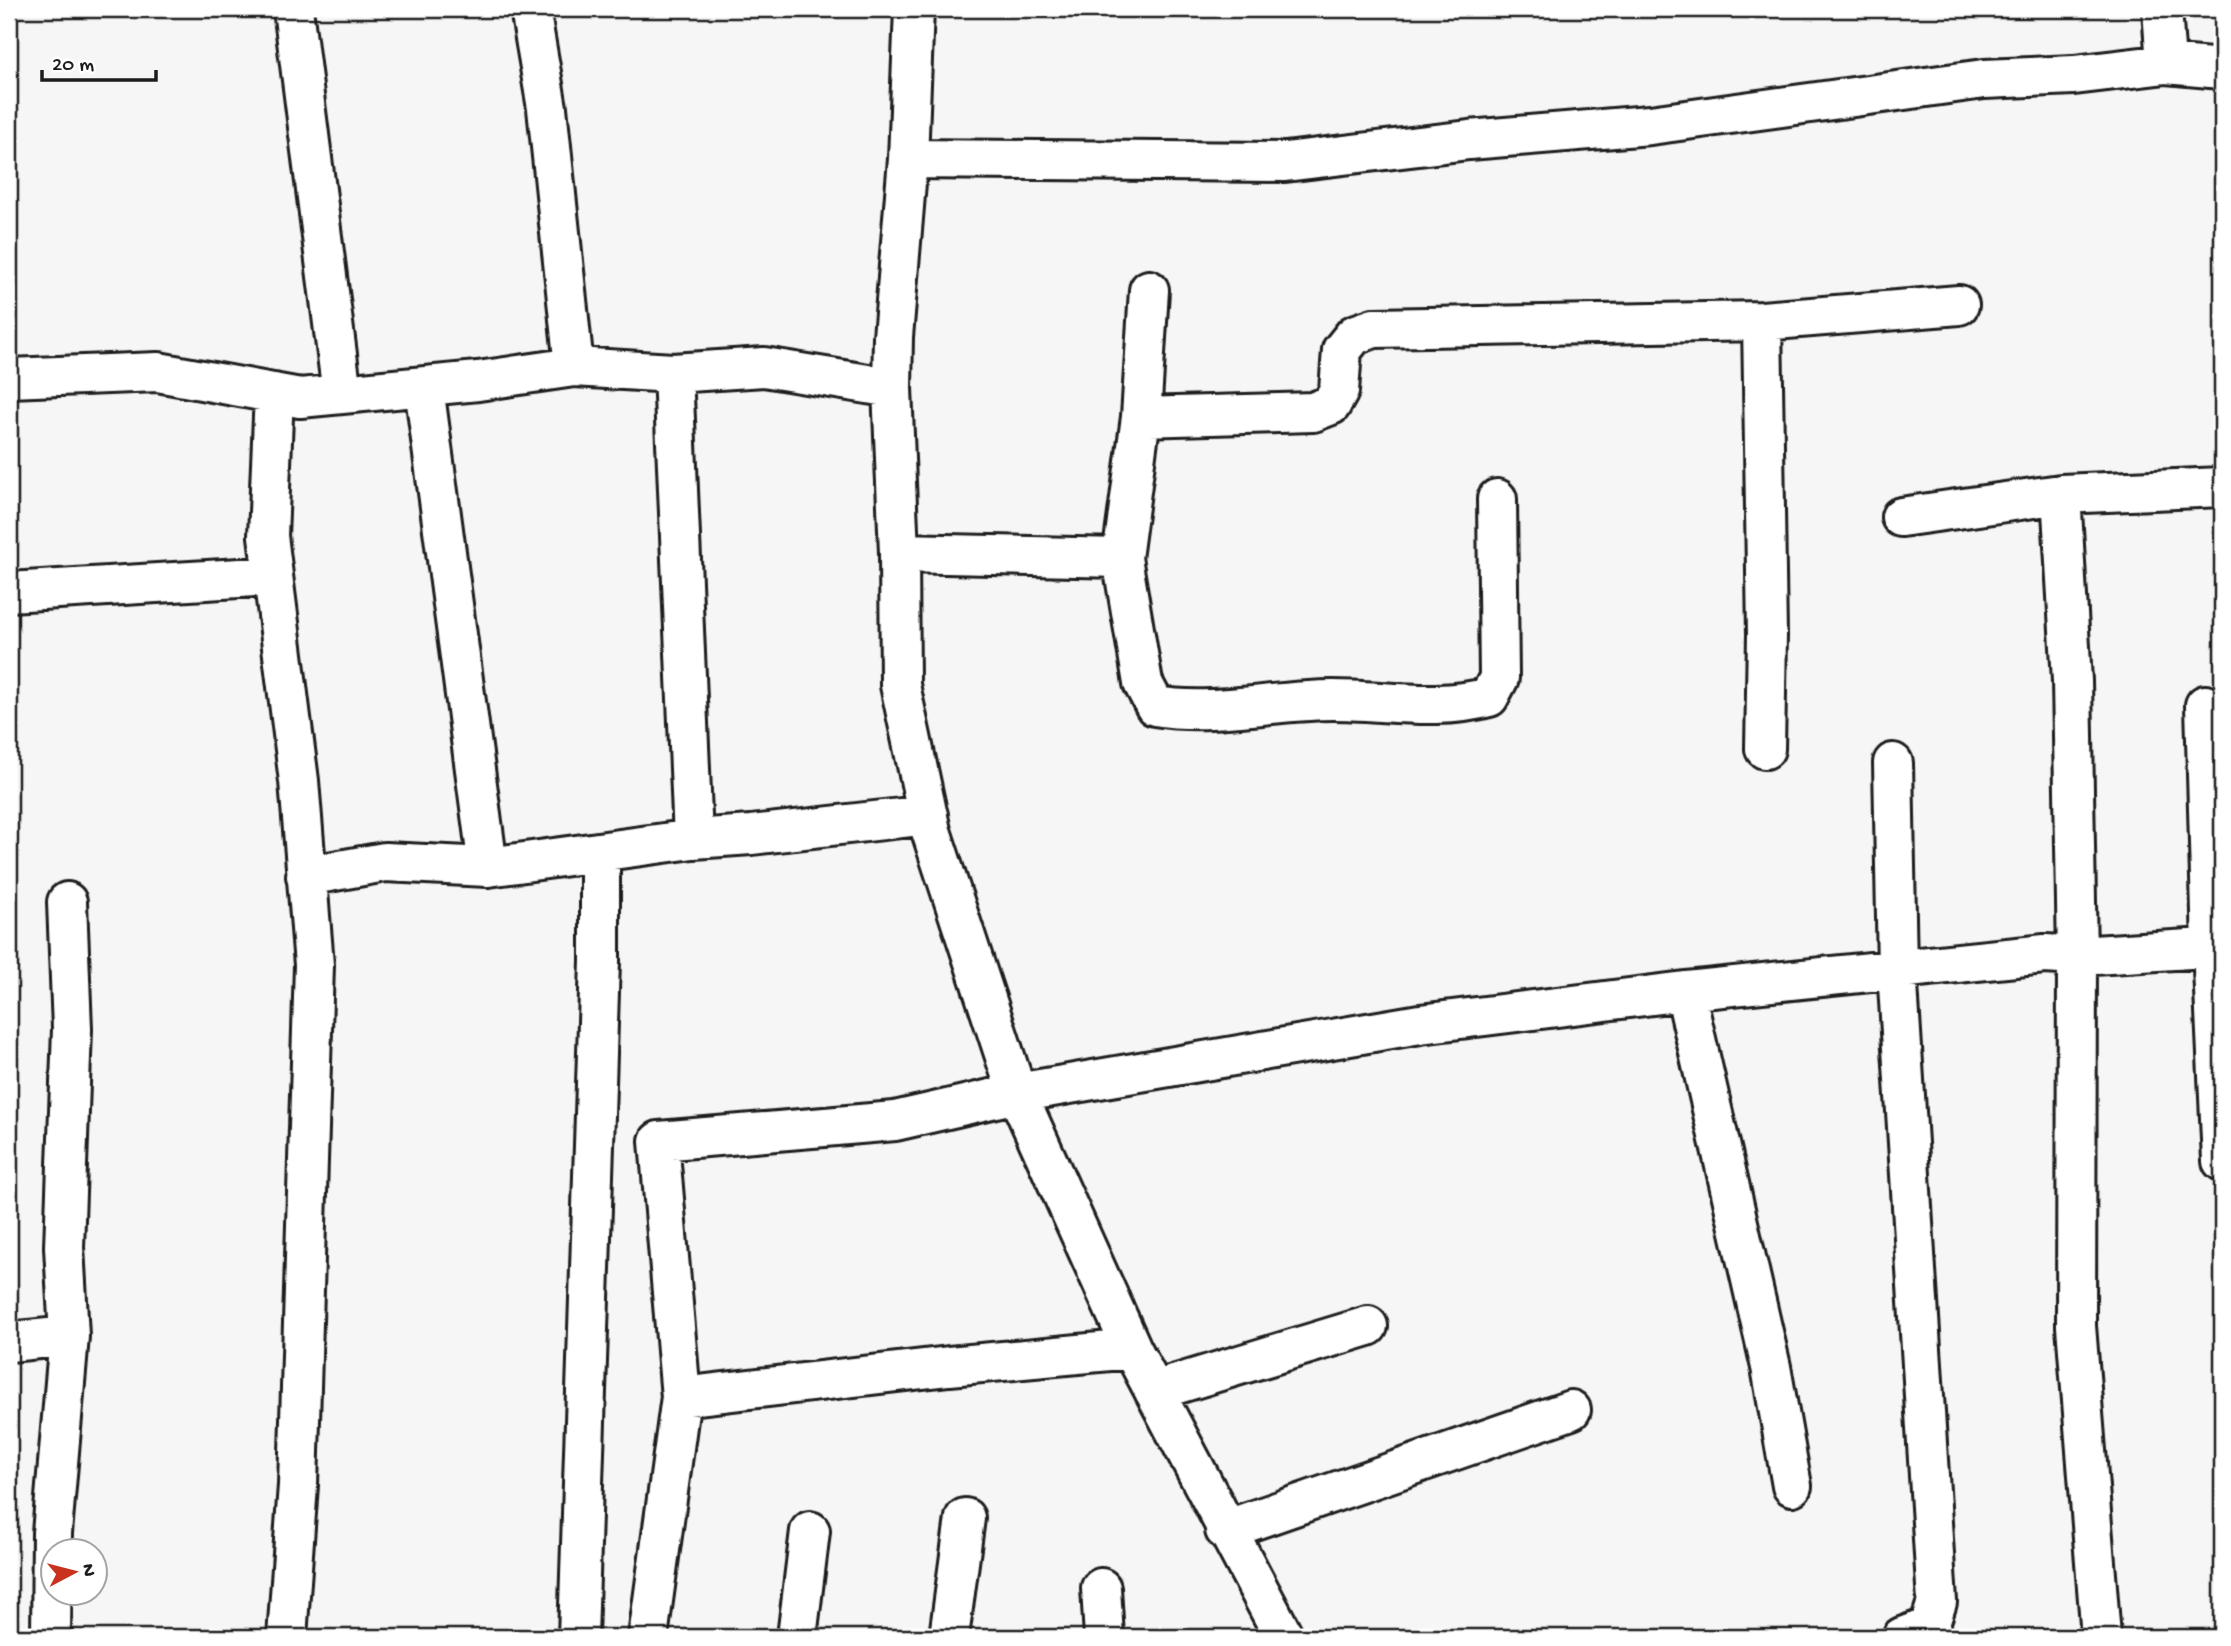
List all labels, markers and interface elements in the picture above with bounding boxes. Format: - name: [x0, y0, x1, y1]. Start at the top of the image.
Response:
- scale bar: [42, 38, 156, 82]
- text: 20 m: [52, 54, 94, 79]
- north arrow: [38, 1538, 108, 1608]
- text: N: [75, 1563, 100, 1578]

